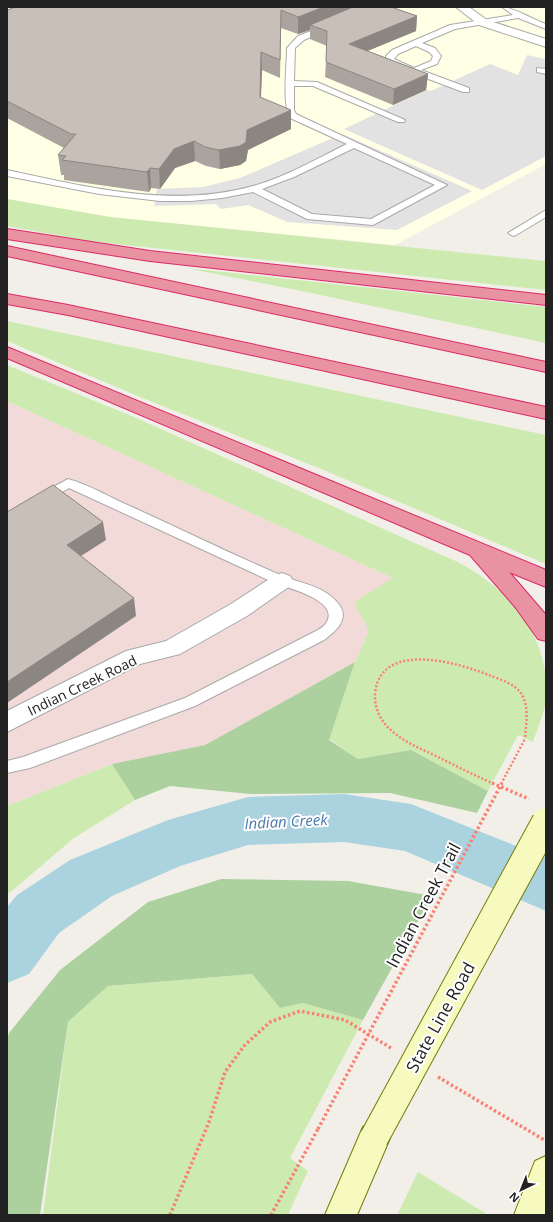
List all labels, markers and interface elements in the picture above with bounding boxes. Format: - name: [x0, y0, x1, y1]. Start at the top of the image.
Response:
- street label: Indian Creek Road: [24, 650, 140, 720]
- water label: Indian Creek: [244, 809, 329, 833]
- street label: Indian Creek Trail: [380, 838, 466, 972]
- street label: State Line Road: [400, 958, 480, 1076]
- north arrow: [501, 1170, 541, 1210]
- text: N: [505, 1189, 522, 1206]

